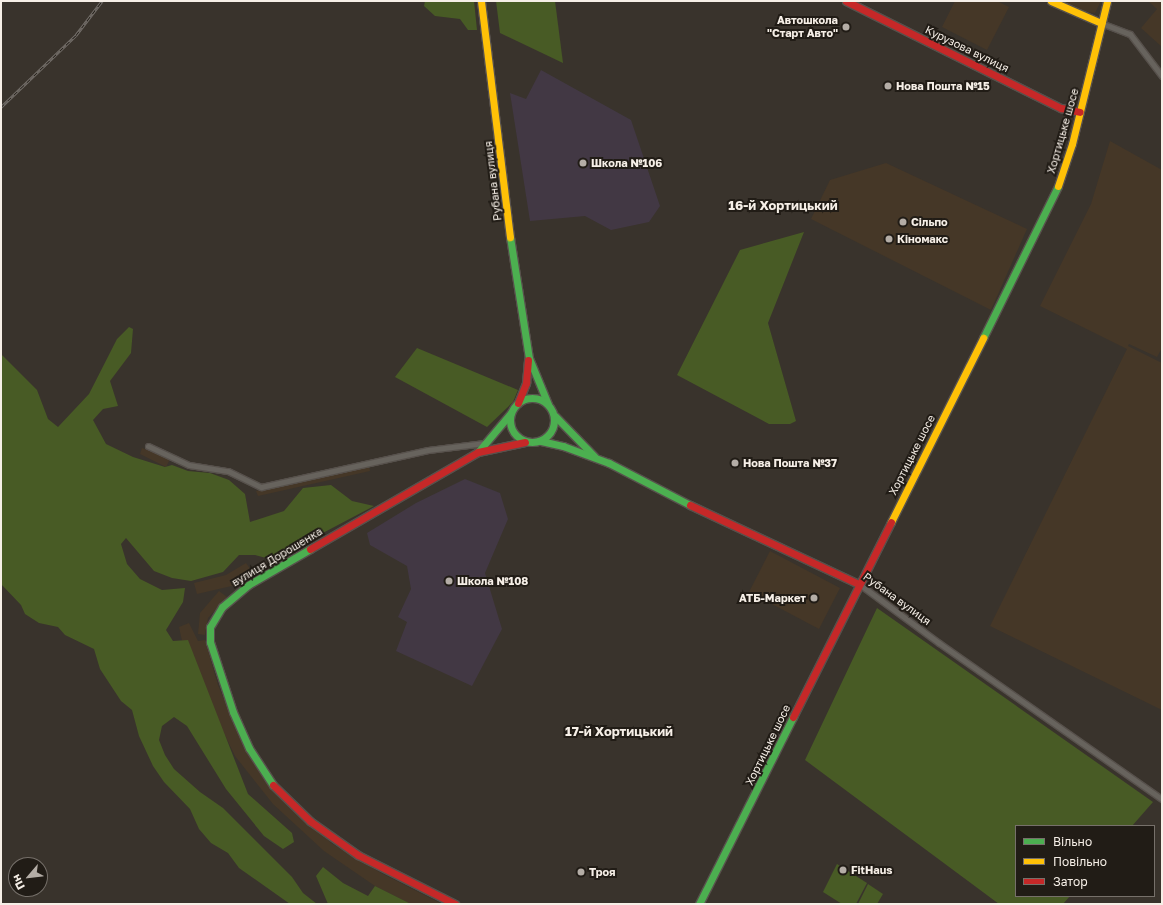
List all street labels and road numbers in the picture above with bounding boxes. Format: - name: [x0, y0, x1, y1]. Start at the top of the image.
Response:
- street label: Курузова вулиця: [923, 23, 1011, 75]
- street label: Хортицьке шосе: [1045, 87, 1081, 175]
- street label: Рубана вулиця: [482, 140, 504, 222]
- street label: Хортицьке шосе: [886, 413, 938, 497]
- street label: вулиця Дорошенка: [229, 525, 325, 589]
- street label: Рубана вулиця: [861, 570, 933, 628]
- street label: Хортицьке шосе: [743, 703, 793, 787]

